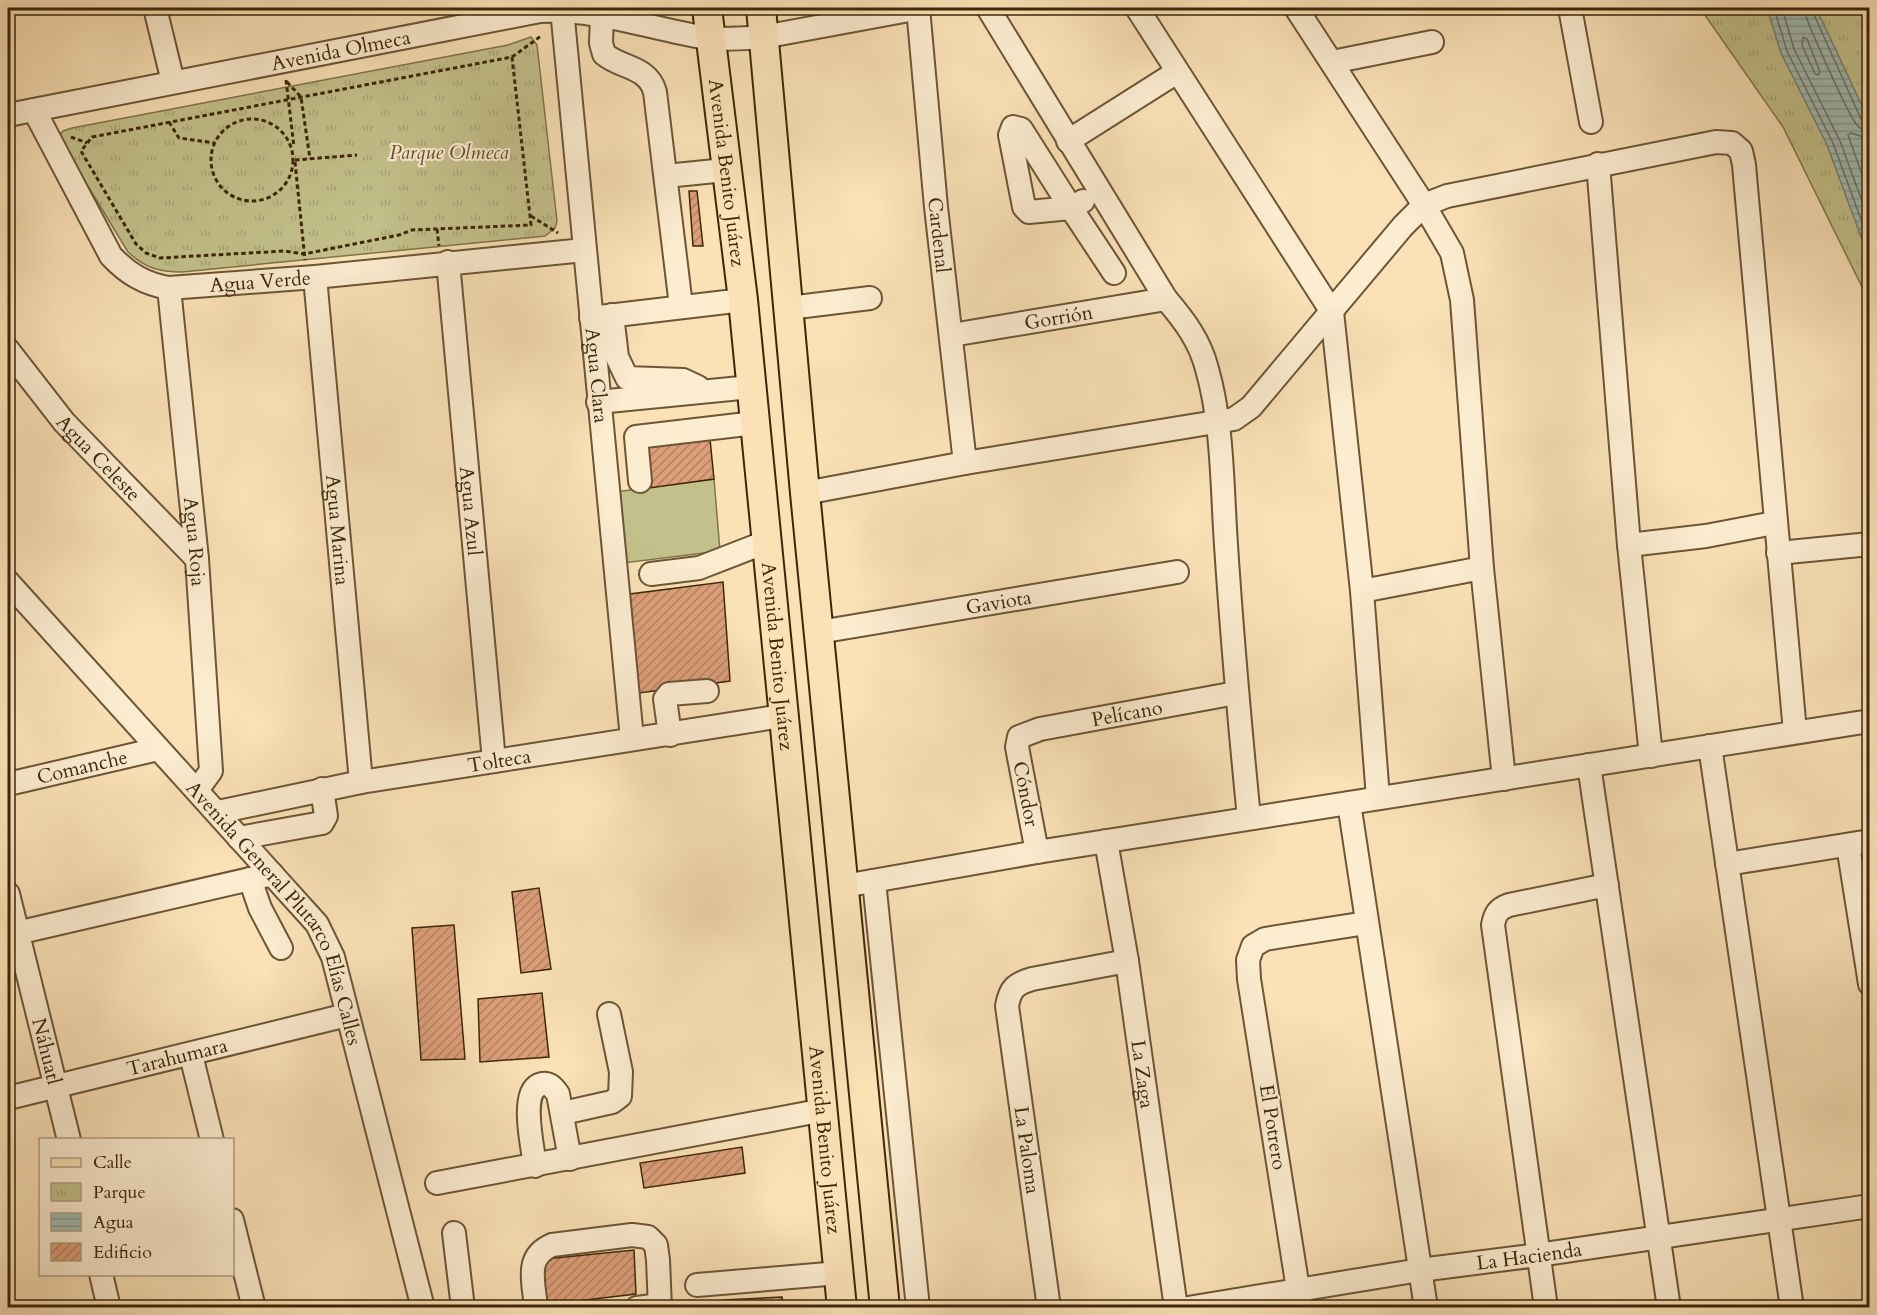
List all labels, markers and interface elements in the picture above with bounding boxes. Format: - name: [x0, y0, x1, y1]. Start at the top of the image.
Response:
- street label: Avenida Olmeca: [269, 23, 413, 77]
- street label: Avenida Benito Juárez: [702, 77, 752, 268]
- park label: Parque Olmeca: [389, 139, 509, 166]
- street label: Cardenal: [922, 196, 957, 274]
- street label: Agua Verde: [209, 264, 312, 298]
- street label: Gorrión: [1022, 298, 1095, 336]
- street label: Agua Clara: [579, 327, 615, 424]
- street label: Agua Celeste: [50, 408, 147, 507]
- street label: Agua Azul: [453, 465, 489, 557]
- street label: Agua Marina: [320, 473, 357, 587]
- street label: Agua Roja: [177, 496, 212, 587]
- street label: Avenida Benito Juárez: [755, 561, 801, 752]
- street label: Gaviota: [964, 583, 1034, 621]
- street label: Pelícano: [1089, 693, 1165, 733]
- street label: Tolteca: [466, 742, 533, 779]
- street label: Comanche: [34, 743, 130, 790]
- street label: Cóndor: [1006, 759, 1046, 830]
- street label: Avenida General Plutarco Elías Calles: [180, 775, 369, 1048]
- street label: Náhuatl: [26, 1015, 68, 1087]
- street label: Tarahumara: [124, 1031, 230, 1082]
- street label: La Zaga: [1125, 1038, 1161, 1110]
- street label: Avenida Benito Juárez: [803, 1044, 848, 1235]
- street label: El Potrero: [1253, 1082, 1293, 1172]
- street label: La Paloma: [1008, 1105, 1047, 1196]
- legend: [39, 1138, 234, 1276]
- text: Calle: [93, 1150, 132, 1175]
- text: Parque: [93, 1180, 146, 1205]
- text: Agua: [93, 1210, 134, 1235]
- street label: La Hacienda: [1475, 1235, 1584, 1276]
- text: Edificio: [93, 1240, 152, 1265]

